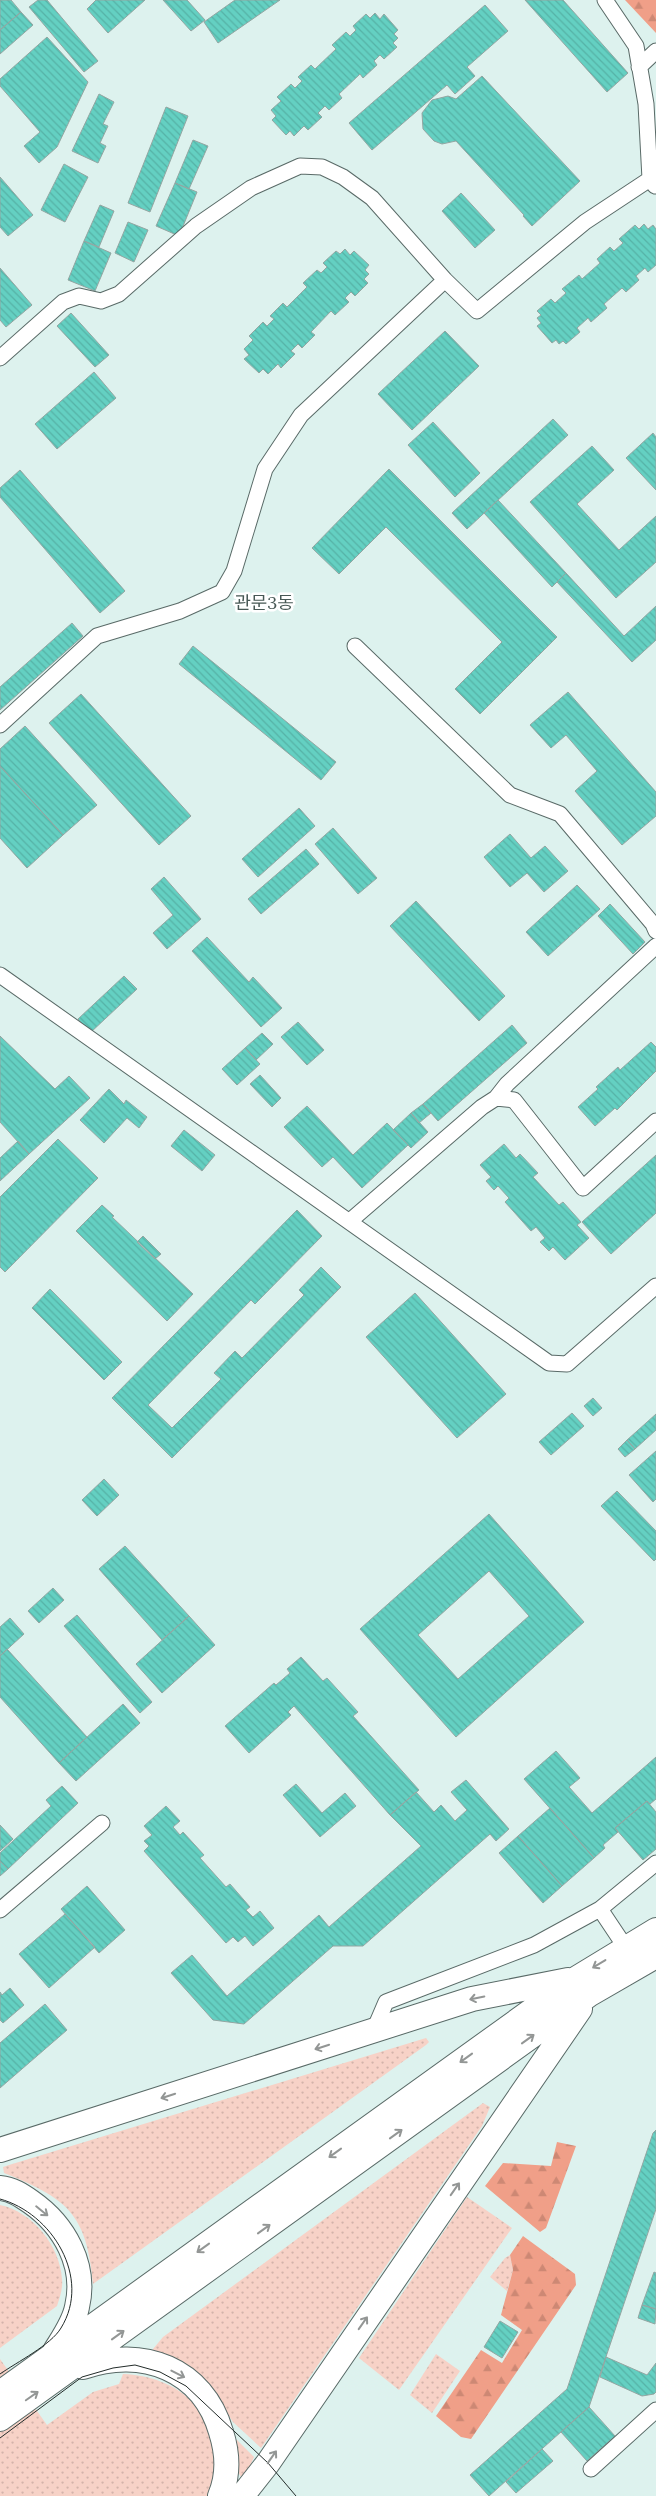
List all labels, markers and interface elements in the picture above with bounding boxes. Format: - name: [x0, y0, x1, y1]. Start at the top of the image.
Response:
- district label: 관문3동: [234, 591, 294, 614]
- one-way arrow: [593, 1960, 607, 1970]
- one-way arrow: [470, 1994, 486, 2003]
- one-way arrow: [521, 2034, 535, 2044]
- one-way arrow: [315, 2042, 331, 2052]
- one-way arrow: [459, 2053, 473, 2063]
- one-way arrow: [160, 2092, 176, 2102]
- one-way arrow: [389, 2129, 403, 2139]
- one-way arrow: [328, 2148, 342, 2158]
- one-way arrow: [450, 2182, 460, 2196]
- one-way arrow: [35, 2205, 48, 2216]
- one-way arrow: [257, 2224, 271, 2234]
- one-way arrow: [196, 2243, 210, 2253]
- one-way arrow: [358, 2316, 368, 2330]
- one-way arrow: [111, 2329, 124, 2340]
- one-way arrow: [170, 2370, 185, 2379]
- one-way arrow: [25, 2391, 39, 2401]
- one-way arrow: [267, 2451, 277, 2465]

